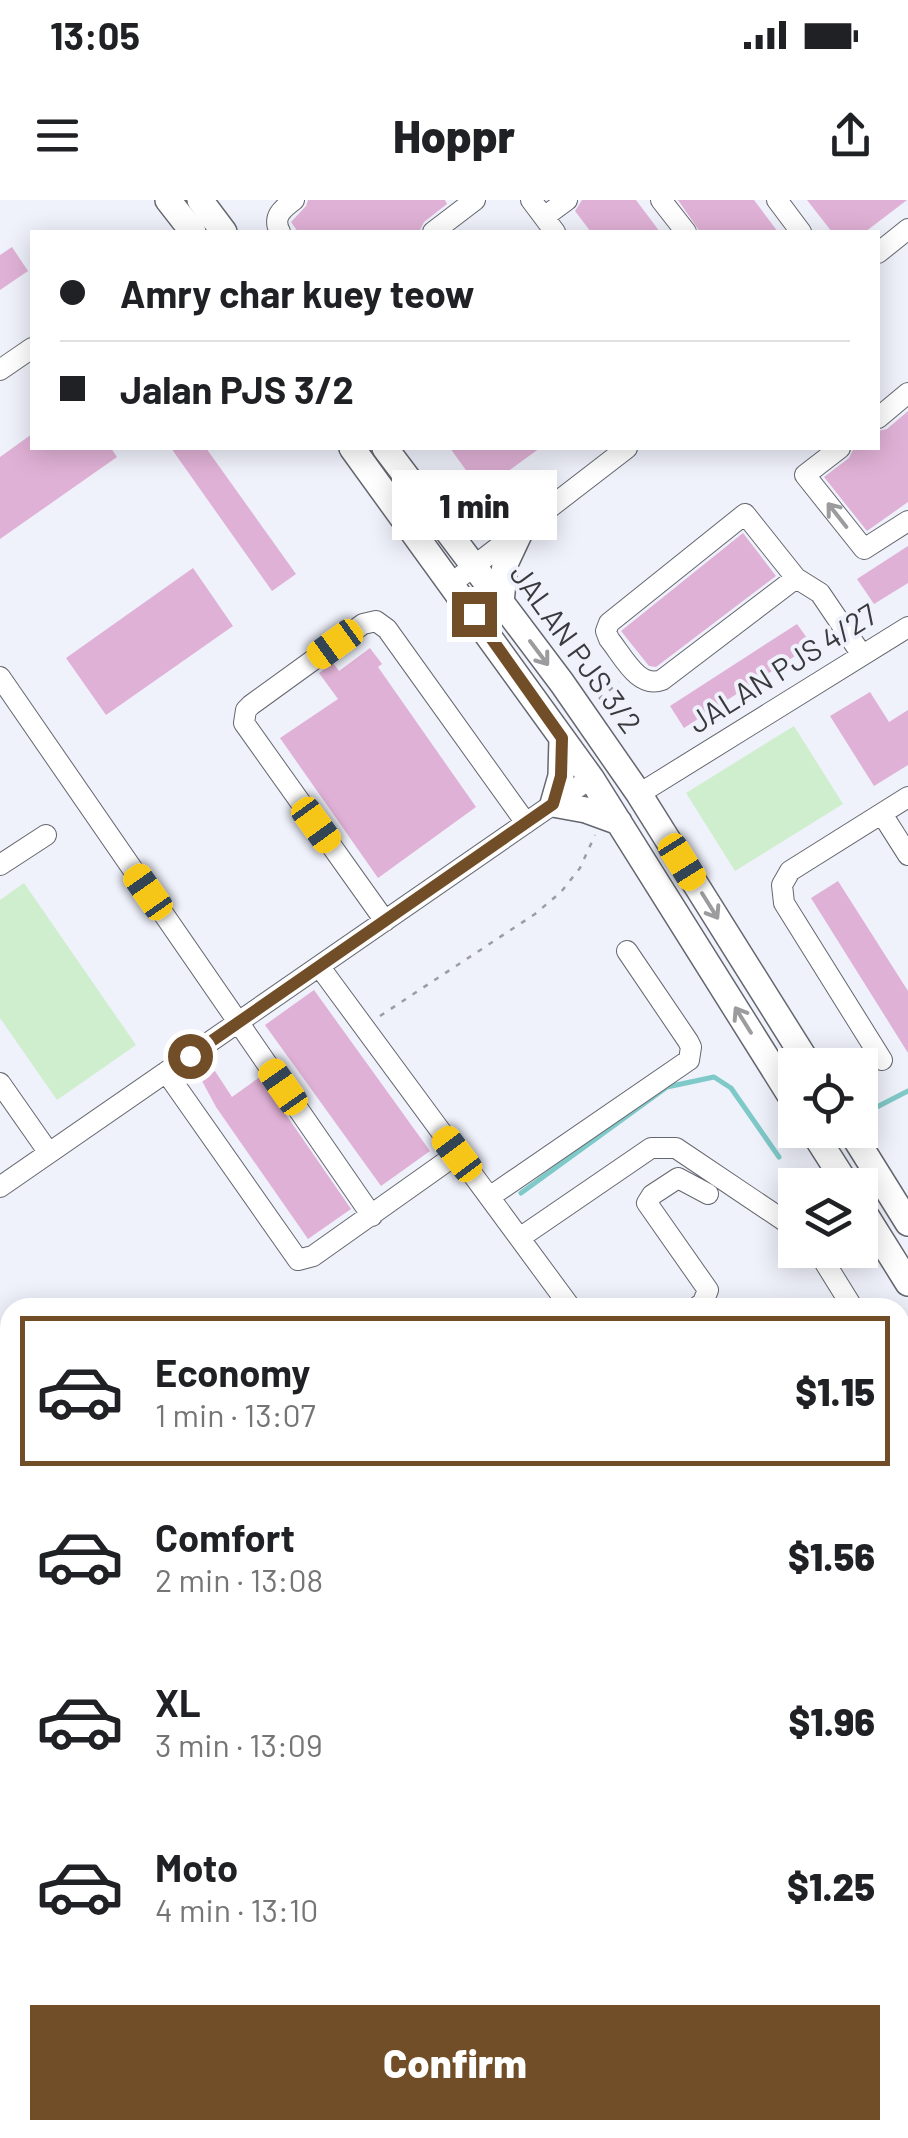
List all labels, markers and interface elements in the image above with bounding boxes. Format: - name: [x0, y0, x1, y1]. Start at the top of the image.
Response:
- text: 13:05: [50, 12, 140, 58]
- icon: menu: [30, 108, 85, 163]
- text: Hoppr: [393, 108, 515, 162]
- icon: share: [823, 108, 878, 163]
- text: Amry char kuey teow: [120, 270, 475, 316]
- text: Jalan PJS 3/2: [120, 366, 354, 412]
- callout: 1 min: [392, 469, 556, 539]
- text: 1 min: [439, 486, 510, 524]
- one-way arrow: [827, 503, 849, 529]
- street label: JALAN PJS 3/2: [503, 556, 650, 739]
- route end: [452, 592, 497, 637]
- street label: JALAN PJS 4/27: [681, 595, 883, 740]
- car: [302, 614, 368, 674]
- one-way arrow: [528, 639, 549, 666]
- car: [286, 792, 346, 858]
- car: [653, 829, 711, 895]
- car: [119, 859, 177, 925]
- one-way arrow: [699, 892, 720, 920]
- one-way arrow: [733, 1006, 753, 1035]
- route start: [168, 1034, 213, 1079]
- map controls: [778, 1048, 878, 1268]
- button: locate: [778, 1048, 878, 1148]
- car: [254, 1054, 312, 1120]
- car: [427, 1121, 487, 1187]
- button: layers: [778, 1168, 878, 1268]
- icon: car: [35, 1346, 125, 1436]
- text: Economy: [155, 1349, 310, 1395]
- text: $1.15: [795, 1368, 875, 1414]
- text: 1 min · 13:07: [155, 1395, 316, 1433]
- icon: car: [35, 1511, 125, 1601]
- text: Comfort: [155, 1514, 295, 1560]
- text: $1.56: [788, 1533, 875, 1579]
- text: 2 min · 13:08: [155, 1560, 323, 1598]
- icon: car: [35, 1676, 125, 1766]
- text: XL: [155, 1679, 201, 1725]
- text: $1.96: [788, 1698, 875, 1744]
- text: 3 min · 13:09: [155, 1725, 323, 1763]
- icon: car: [35, 1841, 125, 1931]
- text: Moto: [155, 1844, 238, 1890]
- text: $1.25: [787, 1863, 875, 1909]
- text: 4 min · 13:10: [155, 1890, 318, 1928]
- button: Confirm: [30, 2005, 880, 2120]

